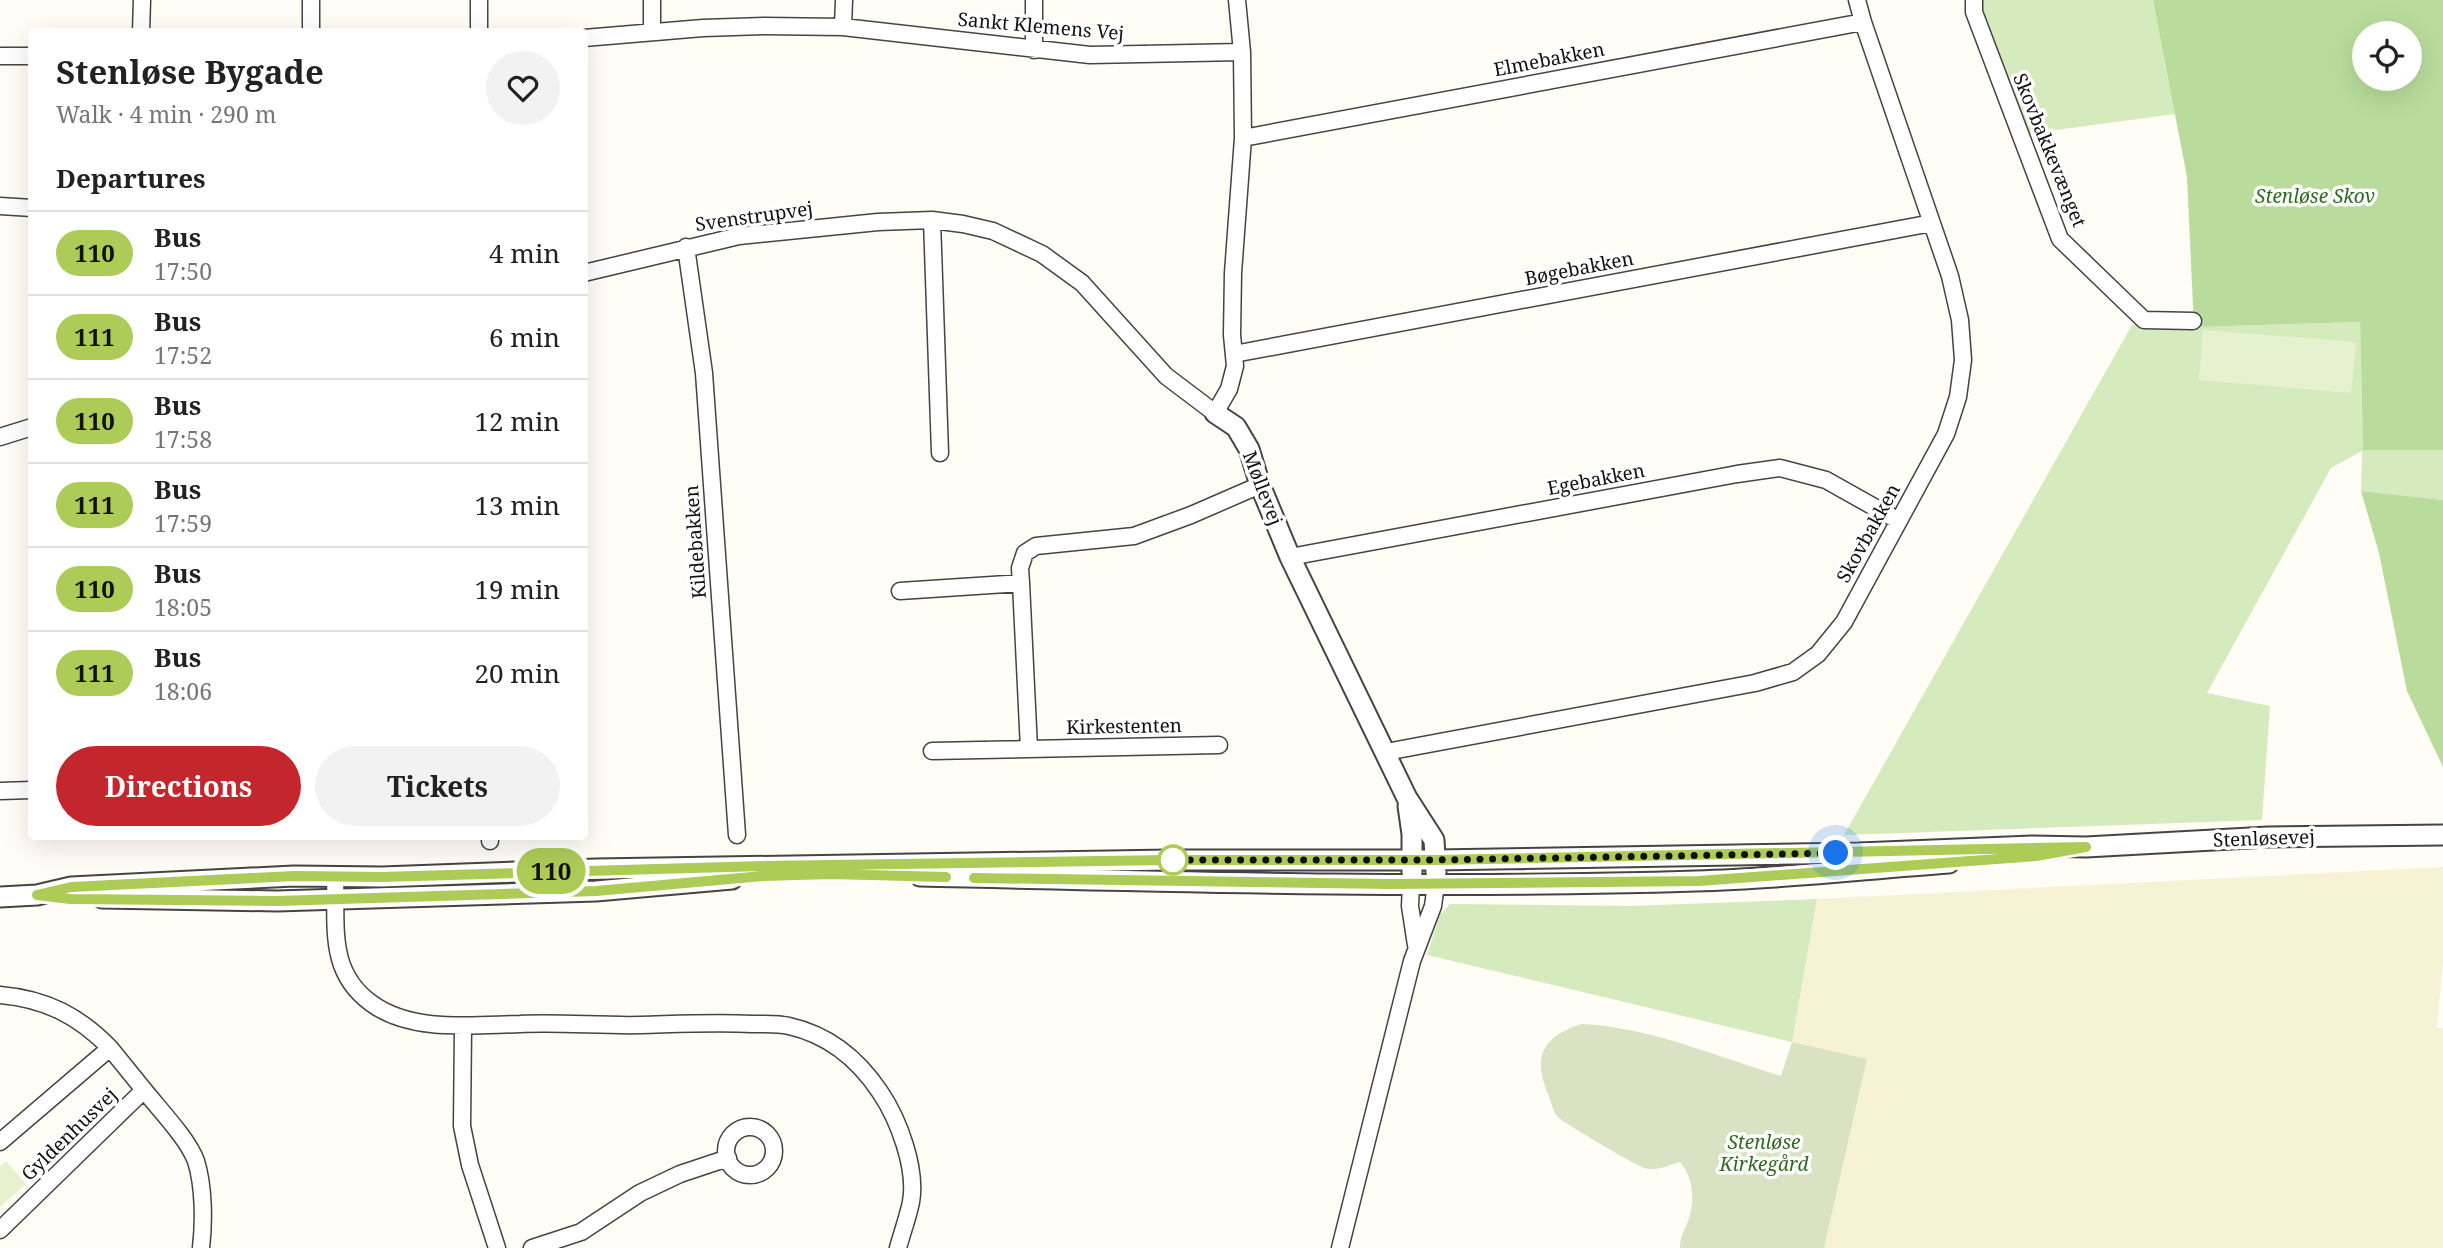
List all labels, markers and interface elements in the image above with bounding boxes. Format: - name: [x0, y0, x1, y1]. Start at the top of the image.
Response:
- street label: Sankt Klemens Vej: [957, 6, 1125, 46]
- map controls: [2352, 21, 2422, 91]
- button: locate: [2352, 21, 2422, 91]
- street label: Elmebakken: [1491, 36, 1607, 82]
- text: Stenløse Bygade: [56, 49, 324, 94]
- button: heart: [486, 51, 560, 125]
- street label: Skovbakkevænget: [2007, 69, 2093, 231]
- text: Walk · 4 min · 290 m: [56, 98, 276, 130]
- text: Departures: [56, 160, 206, 196]
- park label: Stenløse Skov: [2255, 183, 2375, 209]
- street label: Svenstrupvej: [693, 195, 815, 237]
- text: Bus: [154, 219, 201, 255]
- text: 4 min: [489, 235, 560, 271]
- text: 110: [74, 236, 115, 269]
- street label: Bøgebakken: [1522, 245, 1636, 291]
- text: 17:50: [154, 255, 212, 287]
- text: Bus: [154, 303, 201, 339]
- text: 6 min: [489, 319, 560, 355]
- text: 111: [74, 320, 115, 353]
- text: 17:52: [154, 339, 212, 371]
- text: Bus: [154, 387, 201, 423]
- text: 12 min: [475, 403, 560, 439]
- text: 110: [74, 404, 115, 437]
- text: 17:58: [154, 423, 212, 455]
- street label: Møllevej: [1237, 447, 1289, 529]
- street label: Egebakken: [1545, 457, 1647, 501]
- text: Bus: [154, 471, 201, 507]
- street label: Skovbakken: [1830, 479, 1906, 587]
- street label: Kildebakken: [678, 484, 712, 600]
- text: 13 min: [475, 487, 560, 523]
- text: 111: [74, 488, 115, 521]
- text: 17:59: [154, 507, 212, 539]
- text: Bus: [154, 555, 201, 591]
- text: 19 min: [475, 571, 560, 607]
- text: 110: [74, 572, 115, 605]
- text: 18:05: [154, 591, 212, 623]
- text: Bus: [154, 639, 201, 675]
- text: 20 min: [475, 655, 560, 691]
- text: 111: [74, 656, 115, 689]
- text: 18:06: [154, 675, 212, 707]
- street label: Kirkestenten: [1066, 712, 1182, 740]
- button: Directions: [56, 746, 301, 826]
- button: Tickets: [315, 746, 560, 826]
- street label: Stenløsevej: [2213, 823, 2315, 853]
- your location: [1818, 835, 1853, 870]
- unlabelled marker: [1158, 845, 1188, 875]
- line badge: 110: [511, 848, 591, 894]
- text: 110: [531, 854, 571, 887]
- street label: Gyldenhusvej: [15, 1082, 123, 1186]
- park label: Stenløse Kirkegård: [1719, 1129, 1809, 1177]

